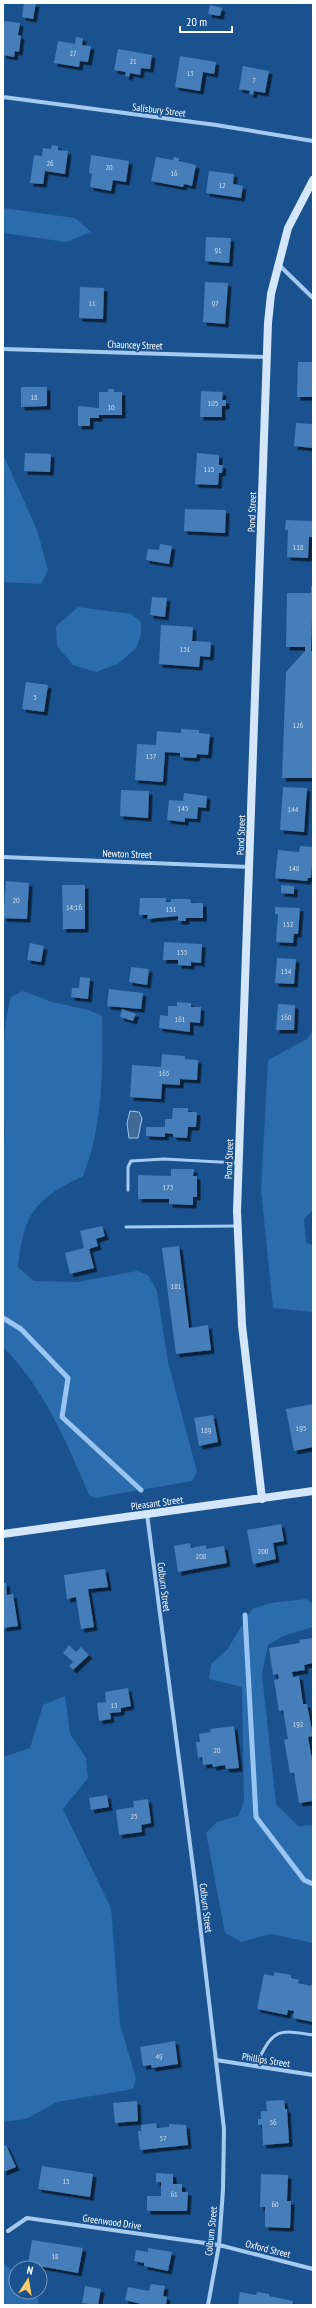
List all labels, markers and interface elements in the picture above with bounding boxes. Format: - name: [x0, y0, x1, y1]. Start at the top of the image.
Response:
- scale bar: [180, 8, 232, 34]
- text: 20 m: [186, 14, 207, 29]
- house number: 27: [69, 48, 77, 58]
- house number: 21: [129, 56, 137, 66]
- house number: 13: [186, 68, 194, 78]
- house number: 7: [252, 75, 256, 85]
- street label: Salisbury Street: [131, 100, 187, 120]
- house number: 26: [46, 158, 54, 168]
- house number: 20: [105, 162, 113, 172]
- house number: 16: [170, 168, 178, 178]
- house number: 12: [218, 180, 226, 190]
- house number: 91: [214, 245, 222, 255]
- house number: 11: [88, 298, 96, 308]
- house number: 97: [211, 298, 219, 308]
- street label: Chauncey Street: [107, 338, 163, 352]
- house number: 18: [30, 392, 38, 402]
- house number: 105: [208, 398, 218, 408]
- house number: 10: [107, 402, 115, 412]
- house number: 115: [204, 464, 214, 474]
- street label: Pond Street: [245, 492, 259, 532]
- house number: 118: [293, 542, 304, 552]
- house number: 131: [180, 644, 191, 654]
- house number: 5: [33, 692, 37, 702]
- house number: 126: [293, 720, 304, 730]
- house number: 137: [146, 751, 157, 761]
- house number: 145: [178, 803, 188, 813]
- house number: 144: [288, 804, 299, 814]
- street label: Pond Street: [234, 815, 248, 855]
- street label: Newton Street: [102, 847, 152, 861]
- house number: 148: [289, 863, 300, 873]
- house number: 20: [12, 895, 20, 905]
- house number: 14;16: [66, 902, 82, 912]
- house number: 151: [166, 904, 177, 914]
- house number: 152: [283, 919, 294, 929]
- house number: 155: [177, 947, 187, 957]
- house number: 154: [281, 966, 292, 976]
- house number: 160: [281, 1012, 292, 1022]
- house number: 161: [175, 1014, 186, 1024]
- house number: 165: [159, 1068, 169, 1078]
- street label: Pond Street: [222, 1139, 236, 1179]
- house number: 173: [163, 1182, 174, 1192]
- house number: 181: [171, 1281, 182, 1291]
- house number: 195: [296, 1423, 306, 1433]
- house number: 189: [201, 1425, 212, 1435]
- street label: Pleasant Street: [130, 1493, 184, 1513]
- house number: 200: [258, 1546, 269, 1556]
- house number: 208: [196, 1551, 207, 1561]
- street label: Colburn Street: [155, 1562, 174, 1613]
- house number: 15: [110, 1700, 118, 1710]
- house number: 192: [293, 1719, 304, 1729]
- house number: 20: [213, 1745, 221, 1755]
- house number: 25: [130, 1811, 138, 1821]
- street label: Colburn Street: [197, 1883, 216, 1934]
- street label: Phillips Street: [241, 2050, 291, 2070]
- house number: 49: [155, 2051, 163, 2061]
- house number: 56: [269, 2117, 277, 2127]
- house number: 57: [159, 2133, 167, 2143]
- house number: 15: [62, 2176, 70, 2186]
- house number: 61: [170, 2189, 178, 2199]
- house number: 60: [271, 2199, 279, 2209]
- street label: Colburn Street: [202, 2205, 220, 2256]
- street label: Greenwood Drive: [82, 2211, 142, 2233]
- street label: Oxford Street: [244, 2237, 292, 2261]
- house number: 18: [51, 2251, 59, 2261]
- north arrow: [8, 2260, 48, 2300]
- text: N: [26, 2263, 34, 2278]

